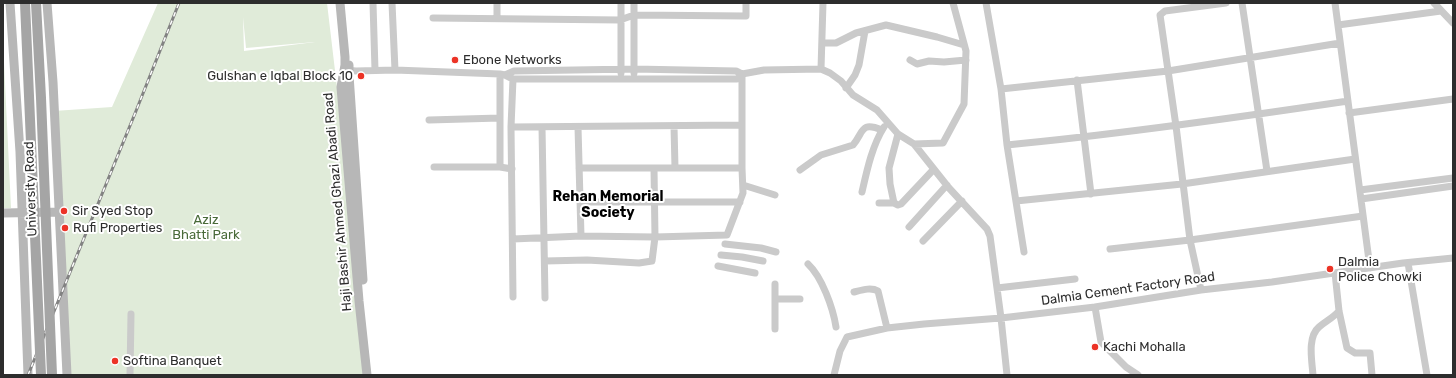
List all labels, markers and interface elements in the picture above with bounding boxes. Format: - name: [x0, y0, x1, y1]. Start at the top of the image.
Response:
- place label: Ebone Networks: [463, 52, 562, 68]
- marker: Ebone Networks: [450, 55, 460, 65]
- place label: Gulshan e Iqbal Block 10: [207, 68, 353, 84]
- marker: Gulshan e Iqbal Block 10: [356, 71, 366, 81]
- street label: Haji Bashir Ahmed Ghazi Abadi Road: [321, 92, 355, 312]
- street label: University Road: [22, 141, 40, 237]
- district label: Rehan Memorial Society: [552, 189, 664, 222]
- place label: Sir Syed Stop: [72, 203, 153, 219]
- marker: Sir Syed Stop: [59, 206, 69, 216]
- park label: Aziz Bhatti Park: [172, 212, 240, 243]
- place label: Rufi Properties: [73, 220, 162, 236]
- marker: Rufi Properties: [60, 223, 70, 233]
- place label: Dalmia Police Chowki: [1338, 254, 1422, 285]
- marker: Dalmia Police Chowki: [1325, 264, 1335, 274]
- street label: Dalmia Cement Factory Road: [1040, 269, 1216, 309]
- place label: Kachi Mohalla: [1103, 339, 1186, 355]
- marker: Kachi Mohalla: [1090, 342, 1100, 352]
- place label: Softina Banquet: [123, 353, 222, 369]
- marker: Softina Banquet: [110, 356, 120, 366]

